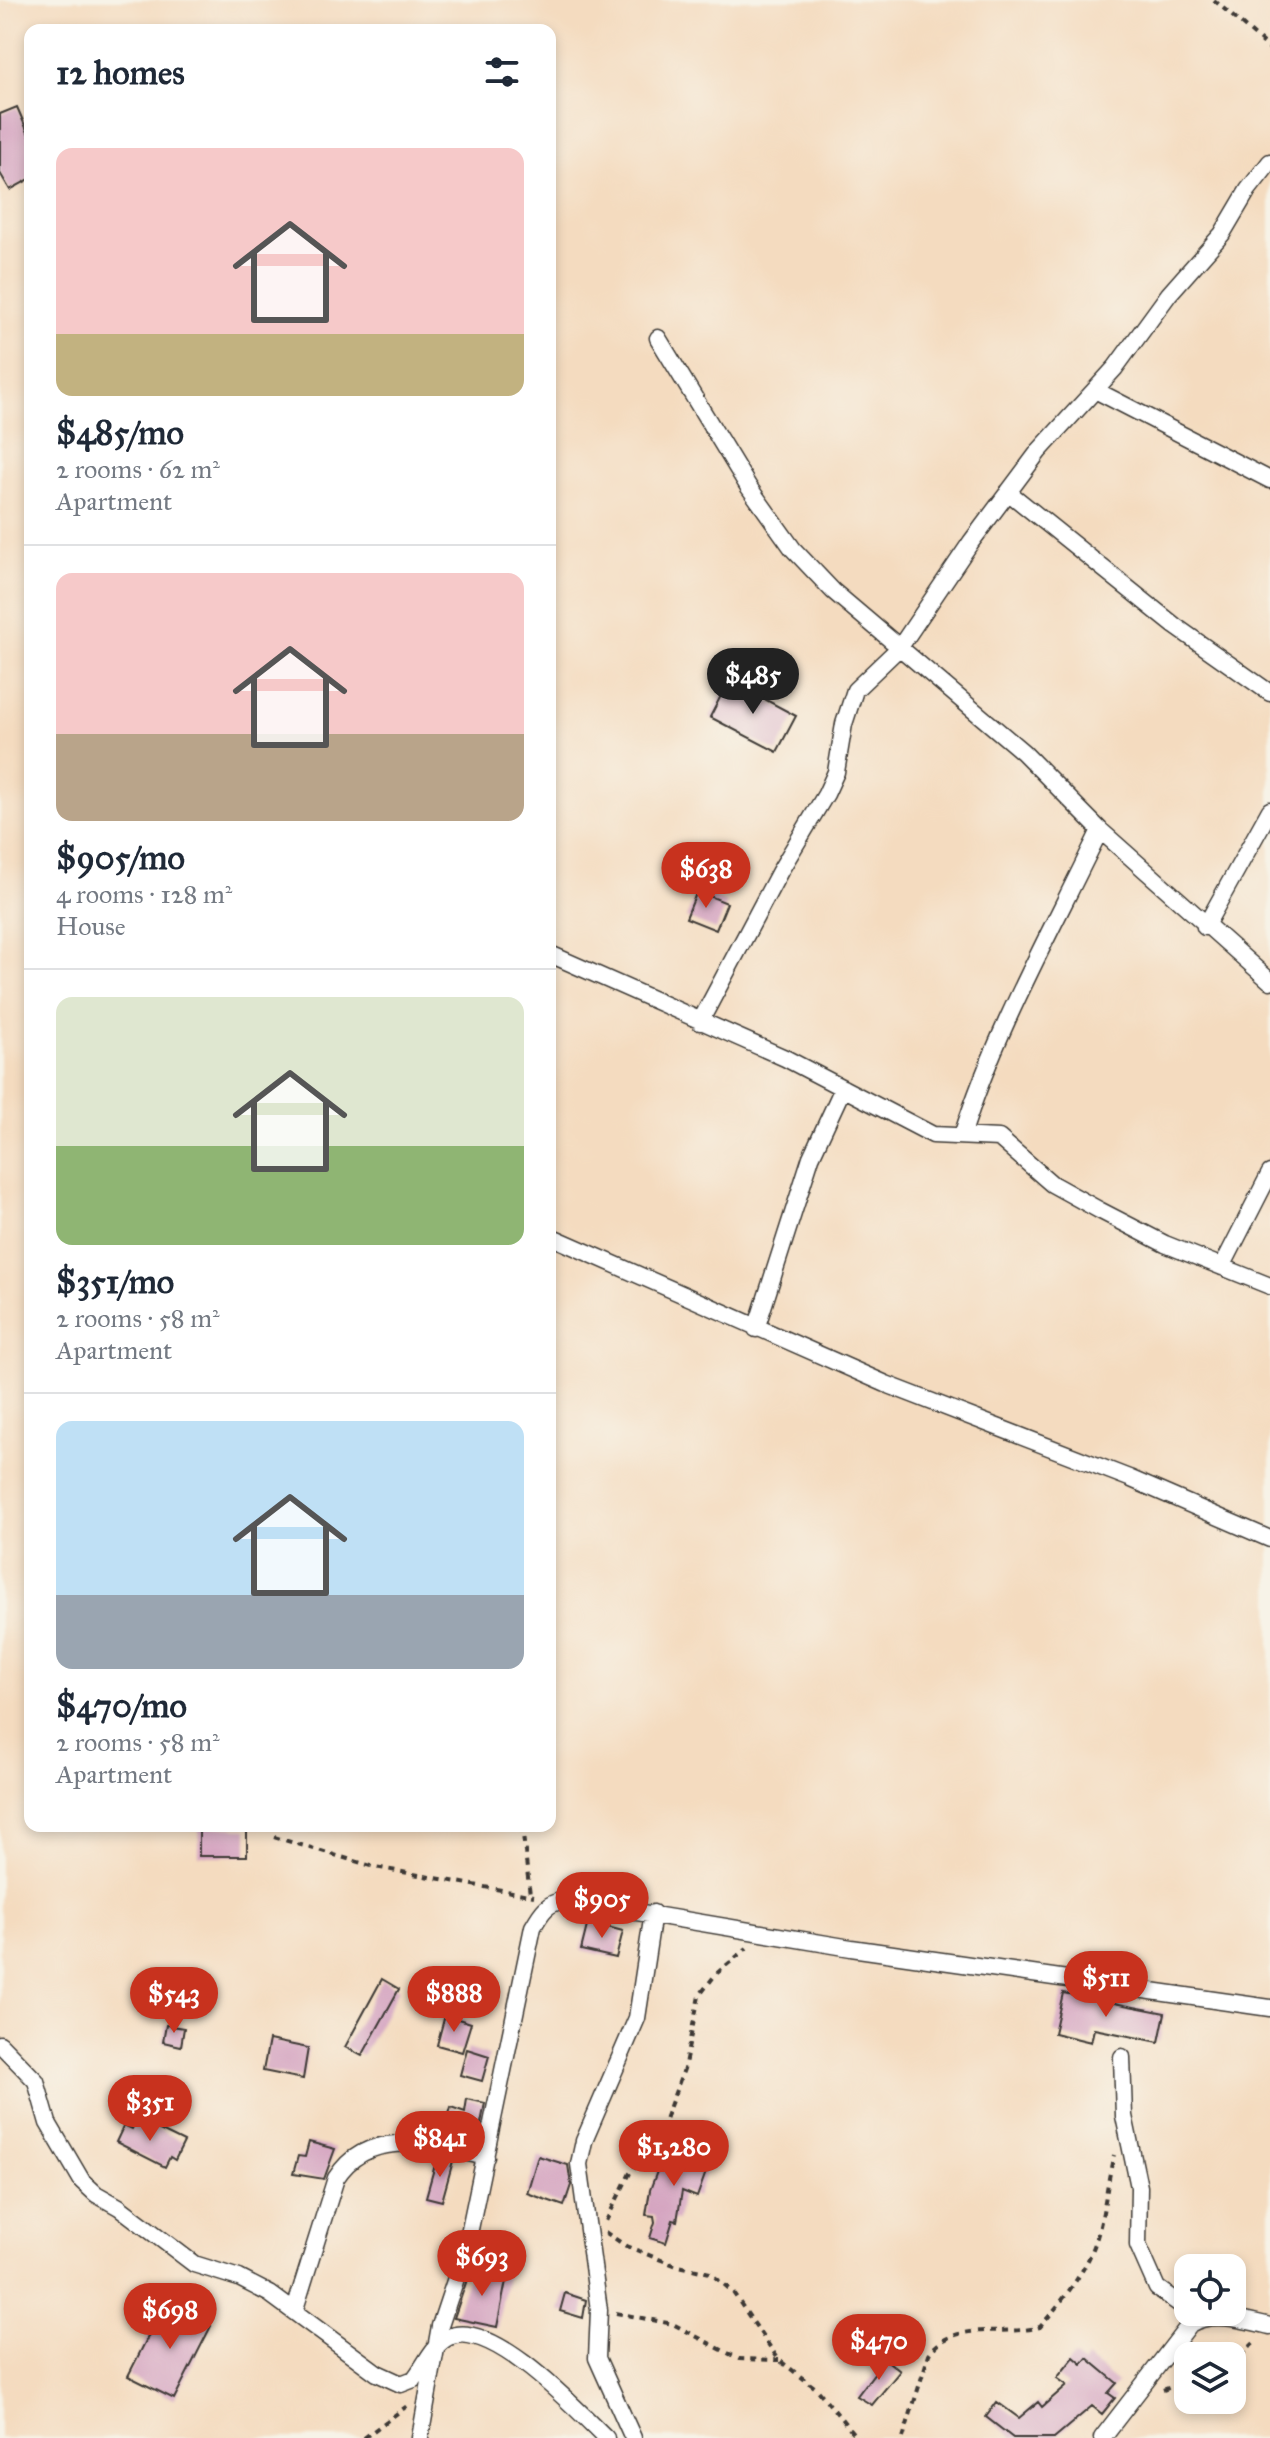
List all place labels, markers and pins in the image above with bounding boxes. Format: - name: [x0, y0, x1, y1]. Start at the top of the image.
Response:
- pin: $485: [706, 648, 800, 716]
- pin: $638: [659, 842, 753, 910]
- pin: $905: [555, 1872, 649, 1940]
- pin: $511: [1059, 1951, 1153, 2019]
- pin: $888: [407, 1966, 501, 2034]
- pin: $543: [127, 1967, 221, 2035]
- pin: $351: [103, 2075, 197, 2143]
- pin: $841: [393, 2111, 487, 2179]
- pin: $1,280: [609, 2120, 739, 2188]
- pin: $693: [435, 2230, 529, 2298]
- pin: $698: [123, 2283, 217, 2351]
- pin: $470: [832, 2314, 926, 2382]

